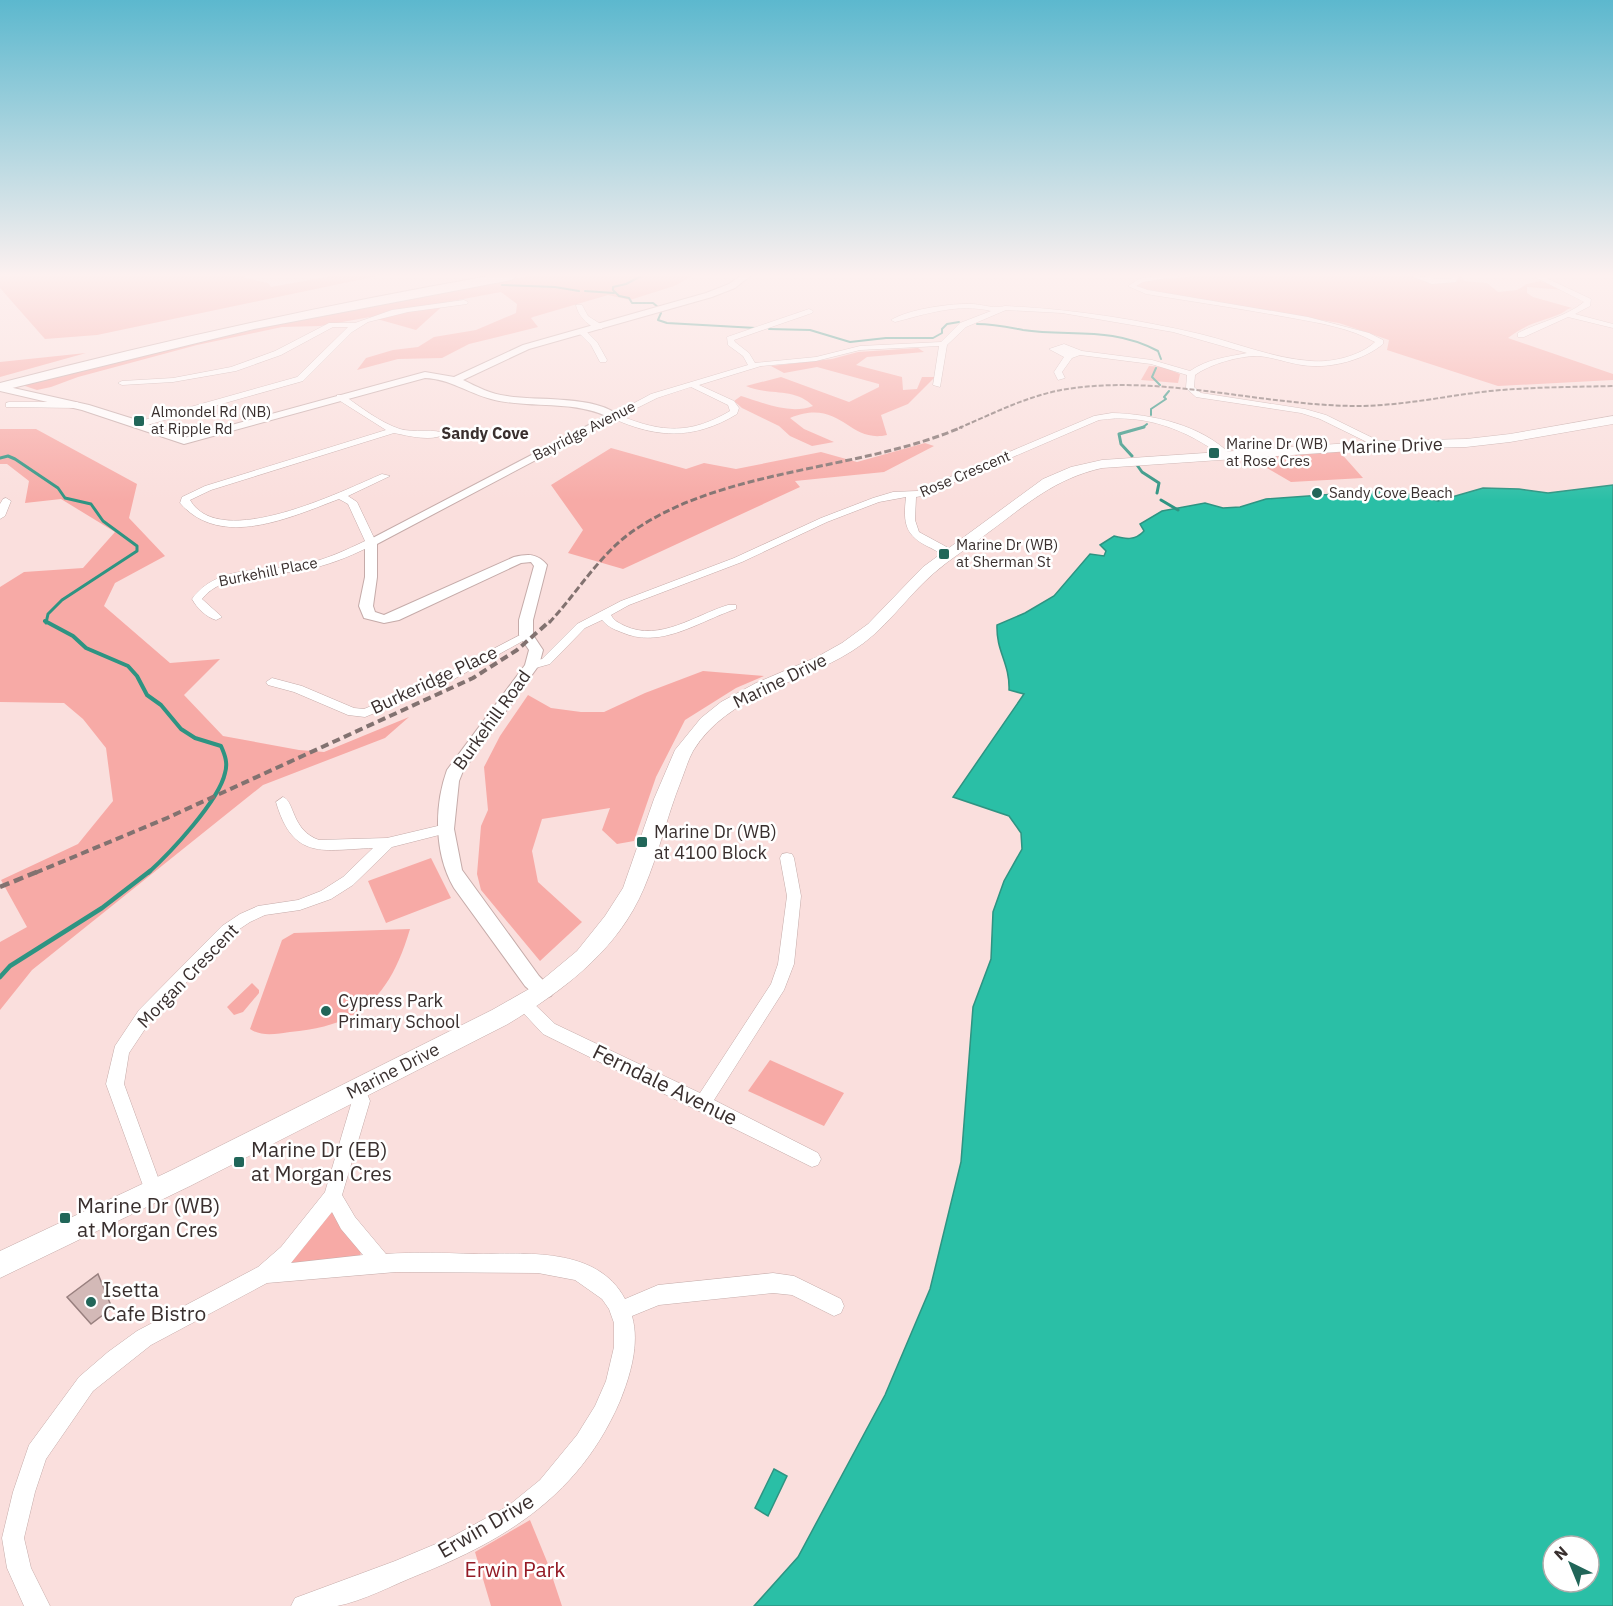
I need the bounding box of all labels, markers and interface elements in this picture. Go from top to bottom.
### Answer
street label: Bayridge Avenue [529,396,638,465]
place label: Almondel Rd (NB) at Ripple Rd [151,402,271,438]
marker: Almondel Rd (NB) at Ripple Rd [132,414,146,428]
district label: Sandy Cove [441,423,529,443]
street label: Marine Drive [1341,432,1443,459]
place label: Marine Dr (WB) at Rose Cres [1226,434,1328,470]
street label: Rose Crescent [917,446,1013,501]
marker: Marine Dr (WB) at Rose Cres [1207,446,1221,460]
place label: Sandy Cove Beach [1329,483,1453,502]
marker: Sandy Cove Beach [1310,486,1324,500]
place label: Marine Dr (WB) at Sherman St [956,535,1058,571]
marker: Marine Dr (WB) at Sherman St [937,547,951,561]
street label: Burkehill Place [217,553,319,590]
street label: Burkeridge Place [367,640,501,719]
street label: Marine Drive [729,648,831,713]
street label: Burkehill Road [448,665,535,774]
place label: Marine Dr (WB) at 4100 Block [654,820,777,864]
marker: Marine Dr (WB) at 4100 Block [635,835,649,849]
street label: Morgan Crescent [132,919,243,1033]
place label: Cypress Park Primary School [338,989,460,1033]
marker: Cypress Park Primary School [319,1004,333,1018]
street label: Marine Drive [342,1037,443,1104]
street label: Ferndale Avenue [588,1037,743,1131]
place label: Marine Dr (EB) at Morgan Cres [251,1135,392,1187]
marker: Marine Dr (EB) at Morgan Cres [232,1155,246,1169]
place label: Marine Dr (WB) at Morgan Cres [77,1191,220,1243]
marker: Marine Dr (WB) at Morgan Cres [58,1211,72,1225]
place label: Isetta Cafe Bistro [103,1275,206,1327]
marker: Isetta Cafe Bistro [84,1295,98,1309]
street label: Erwin Drive [432,1486,539,1564]
north arrow [1541,1534,1601,1594]
text: N [1550,1542,1572,1564]
park label: Erwin Park [465,1555,565,1583]

